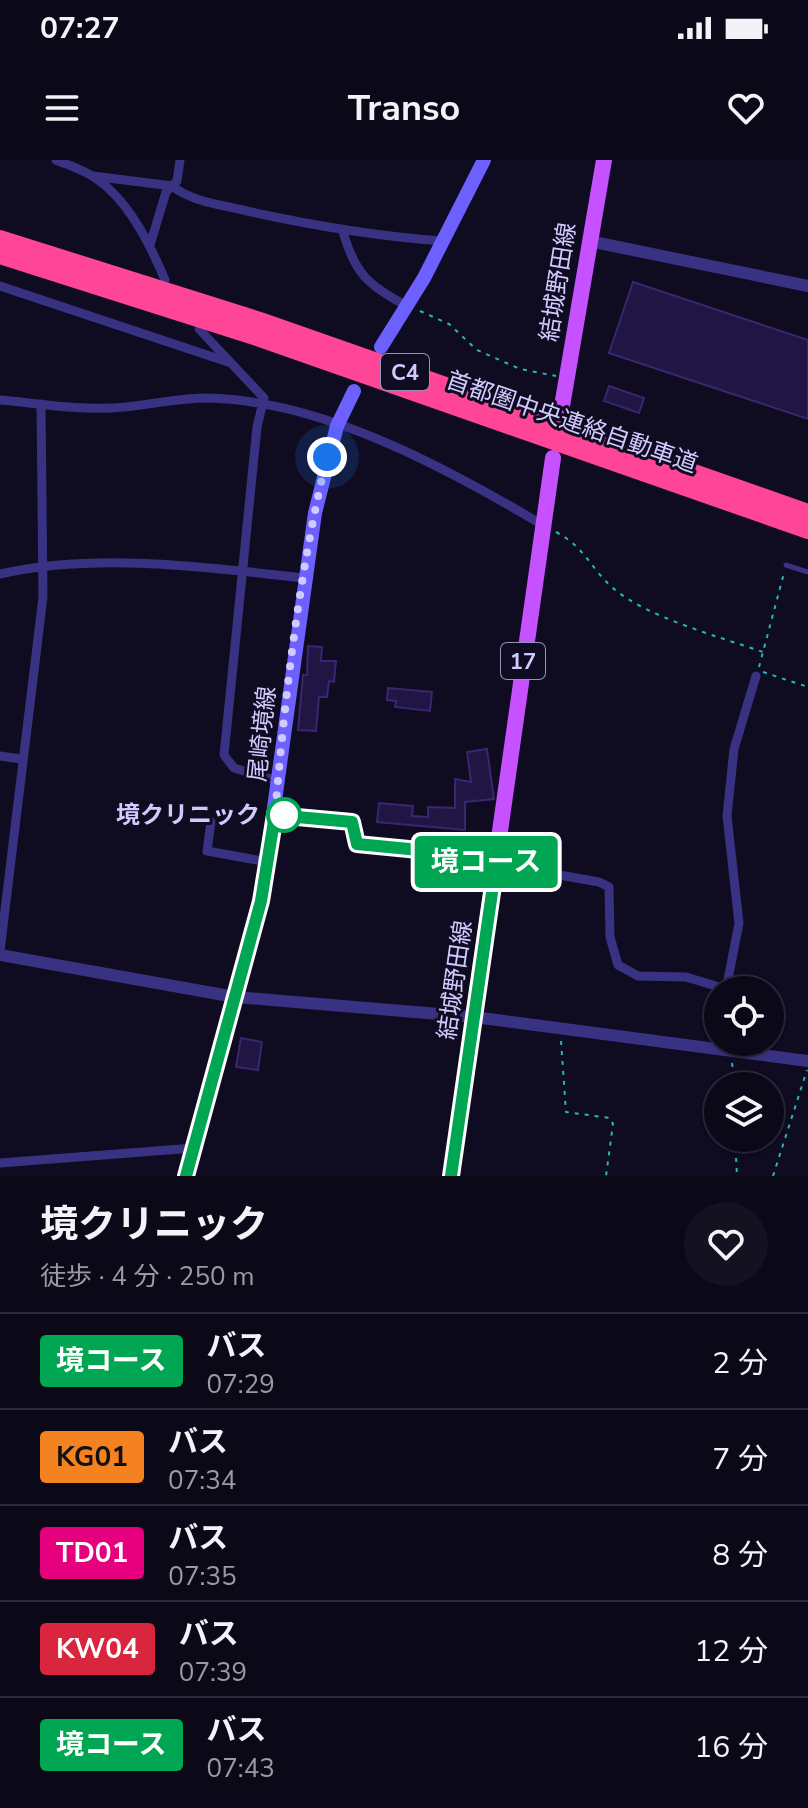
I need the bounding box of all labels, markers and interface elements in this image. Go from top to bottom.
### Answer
text: 07:27 [40,8,119,49]
text: Transo [348,84,460,133]
icon: menu [40,86,84,130]
icon: heart [724,86,768,130]
street label: 結城野田線 [533,220,583,344]
road number: C4 [381,354,429,390]
street label: 首都圏中央連絡自動車道 [442,364,702,480]
your location [307,437,347,477]
road number: 17 [501,643,545,679]
street label: 尾崎境線 [241,685,283,783]
marker: 境クリニック [267,798,301,832]
place label: 境クリニック [116,799,260,831]
line badge: 境コース [430,836,542,888]
text: 境コース [431,843,541,881]
street label: 結城野田線 [431,918,479,1042]
map controls [704,976,784,1152]
button: locate [704,976,784,1056]
button: layers [704,1072,784,1152]
text: 境クリニック [40,1199,268,1250]
button: heart [684,1202,768,1286]
text: 徒歩 · 4 分 · 250 m [40,1259,255,1294]
text: バス [207,1326,267,1367]
text: 境コース [56,1342,167,1380]
text: 2 分 [712,1343,768,1384]
text: 07:29 [207,1367,275,1402]
text: バス [168,1422,228,1463]
text: KG01 [56,1438,128,1476]
text: 7 分 [712,1439,768,1480]
text: 07:34 [168,1463,236,1498]
text: バス [168,1518,228,1559]
text: TD01 [56,1534,128,1572]
text: 8 分 [712,1535,768,1576]
text: 07:35 [168,1559,237,1594]
text: バス [179,1614,239,1655]
text: KW04 [56,1630,139,1668]
text: 12 分 [694,1631,768,1672]
text: 07:39 [179,1655,247,1690]
text: バス [207,1710,267,1751]
text: 境コース [56,1726,167,1764]
text: 16 分 [694,1727,768,1768]
text: 07:43 [207,1751,275,1786]

